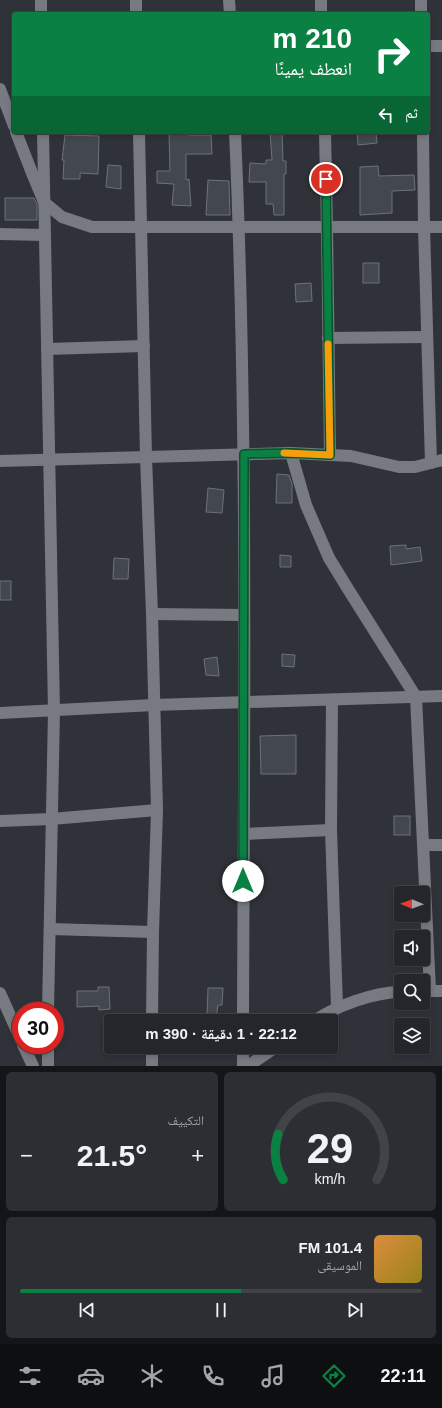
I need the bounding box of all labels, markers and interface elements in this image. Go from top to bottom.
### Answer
text: 210 m [273,23,352,54]
icon: right [366,28,418,80]
text: انعطف يمينًا [274,59,352,79]
icon: left [375,104,397,126]
text: ثم [405,104,418,121]
pin [309,162,343,196]
icon: arrive [315,168,337,190]
position arrow [222,860,264,902]
north arrow [394,886,430,922]
map controls [394,886,430,1054]
button: sound [394,930,430,966]
button: search [394,974,430,1010]
speed limit sign: 30 [12,1002,64,1054]
button: layers [394,1018,430,1054]
text: 22:12 · 1 دقيقة · 390 m [145,1025,297,1042]
text: التكييف [168,1113,204,1128]
text: 29 [307,1124,353,1171]
text: 21.5° [77,1139,147,1172]
text: − [20,1143,33,1168]
text: + [191,1143,204,1168]
text: km/h [315,1170,346,1186]
text: 101.4 FM [299,1239,362,1256]
text: الموسيقى [318,1258,362,1273]
icon: previous [76,1299,98,1321]
icon: pause [210,1299,232,1321]
icon: next [344,1299,366,1321]
icon: filters [16,1362,44,1390]
icon: car [77,1362,105,1390]
icon: climate [138,1362,166,1390]
icon: phone [199,1362,227,1390]
icon: music [259,1362,287,1390]
icon: directions [320,1362,348,1390]
text: 22:11 [381,1366,426,1386]

